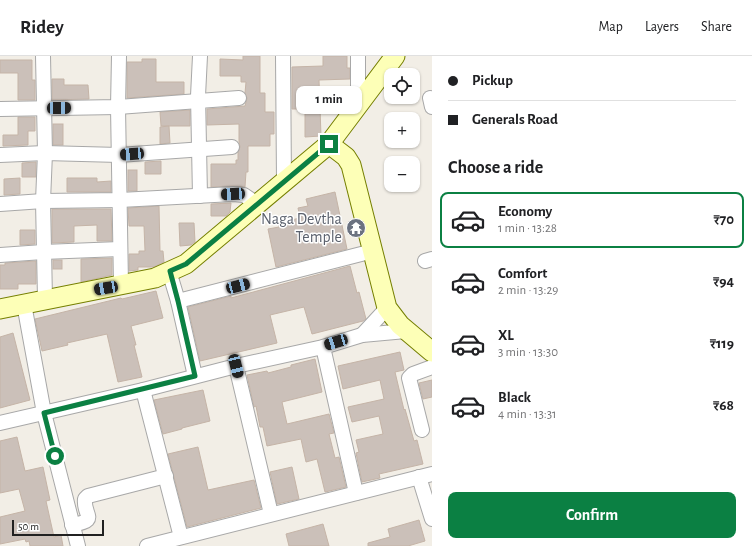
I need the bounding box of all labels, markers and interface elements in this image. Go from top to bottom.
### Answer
text: Ridey [20,18,64,37]
text: Map [598,20,623,34]
text: Layers [645,20,679,34]
text: Share [701,20,732,34]
map controls [384,68,420,192]
button: locate [384,68,420,104]
text: Pickup [472,73,513,88]
callout: 1 min [296,86,362,114]
text: 1 min [315,93,343,106]
car [47,102,71,114]
button: + [384,112,420,148]
text: Generals Road [472,112,558,127]
route end [320,135,338,153]
car [120,147,144,161]
button: − [384,156,420,192]
text: Choose a ride [448,159,543,177]
car [221,187,245,201]
icon: car [450,202,486,238]
text: Economy [498,204,552,219]
place label: Naga Devtha Temple [261,211,342,245]
text: ₹70 [713,212,734,227]
temple icon: Naga Devtha Temple [345,217,367,239]
text: 1 min · 13:28 [498,222,557,235]
icon: car [450,264,486,300]
text: Comfort [498,266,547,281]
text: ₹94 [713,274,734,289]
car [225,277,251,295]
car [93,280,119,296]
text: 2 min · 13:29 [498,284,558,297]
icon: car [450,326,486,362]
text: XL [498,328,514,343]
car [323,333,349,351]
text: ₹119 [710,336,734,351]
text: 3 min · 13:30 [498,346,558,359]
car [227,353,245,379]
icon: car [450,388,486,424]
text: Black [498,390,531,405]
text: ₹68 [713,398,734,413]
text: 4 min · 13:31 [498,408,557,421]
route start [46,447,64,465]
button: Confirm [448,492,736,538]
scale bar [12,518,104,537]
text: 50 m [18,521,39,532]

